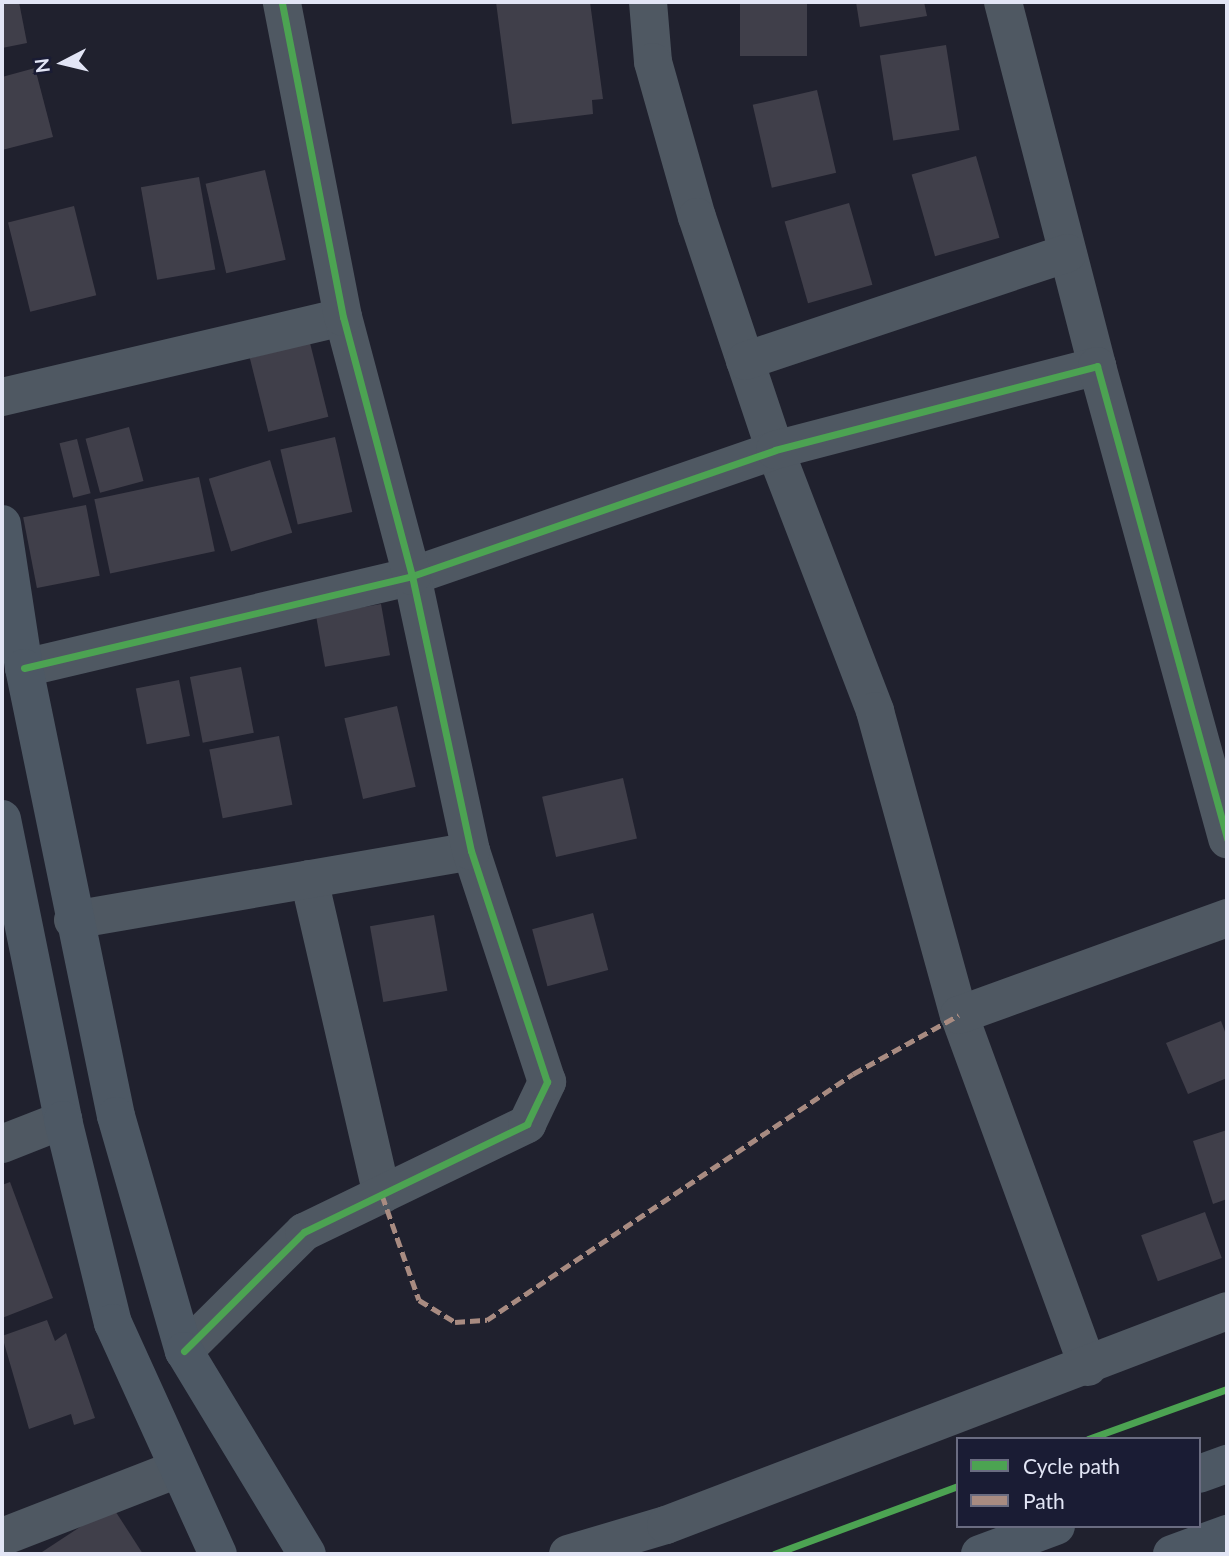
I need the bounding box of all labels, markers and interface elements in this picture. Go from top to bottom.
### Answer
north arrow [28,28,98,98]
text: N [29,57,54,74]
legend [956,1437,1201,1528]
text: Cycle path [1023,1453,1120,1478]
text: Path [1023,1488,1065,1513]

